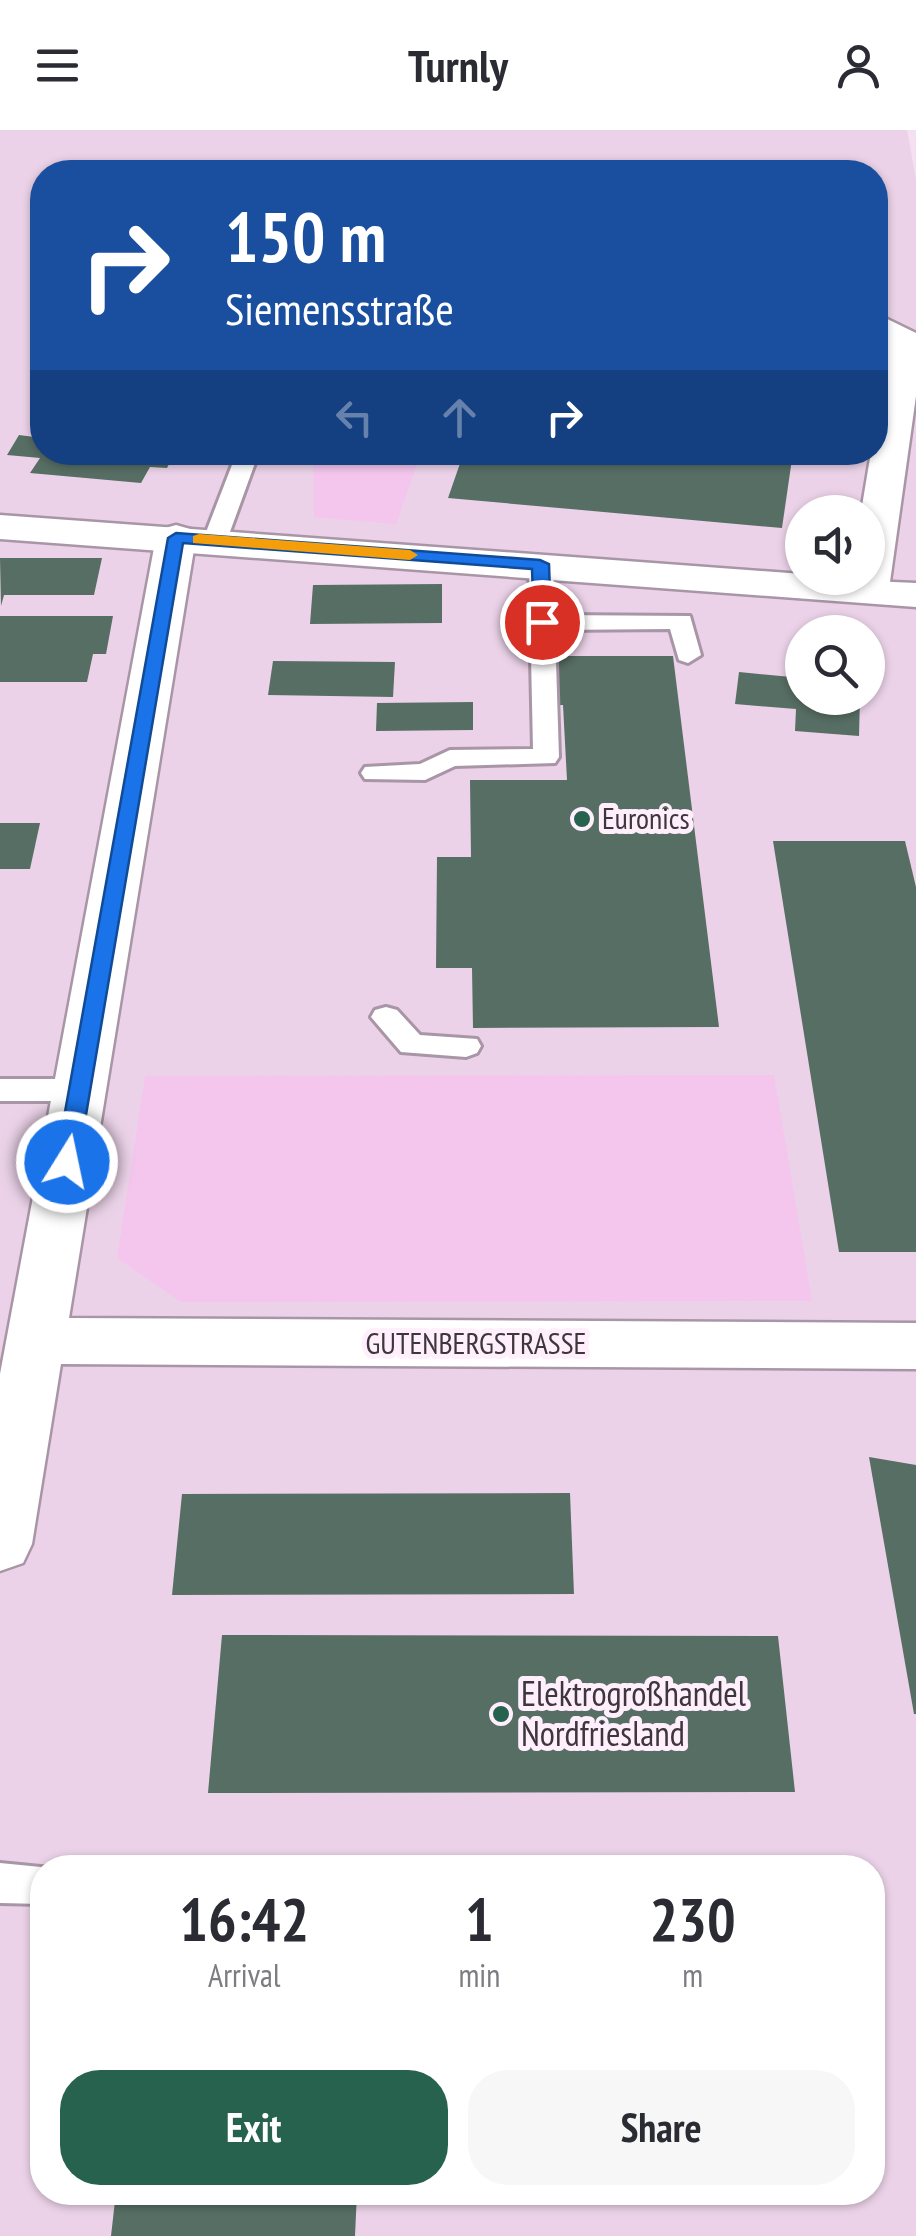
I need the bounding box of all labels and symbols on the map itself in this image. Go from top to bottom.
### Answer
pin [500,580,585,665]
place label: Euronics [602,798,690,837]
marker: Euronics [571,808,593,830]
position arrow [15,1110,119,1214]
street label: GUTENBERGSTRASSE [366,1323,586,1362]
place label: Elektrogroßhandel Nordfriesland [521,1670,746,1756]
marker: Elektrogroßhandel Nordfriesland [490,1703,512,1725]

